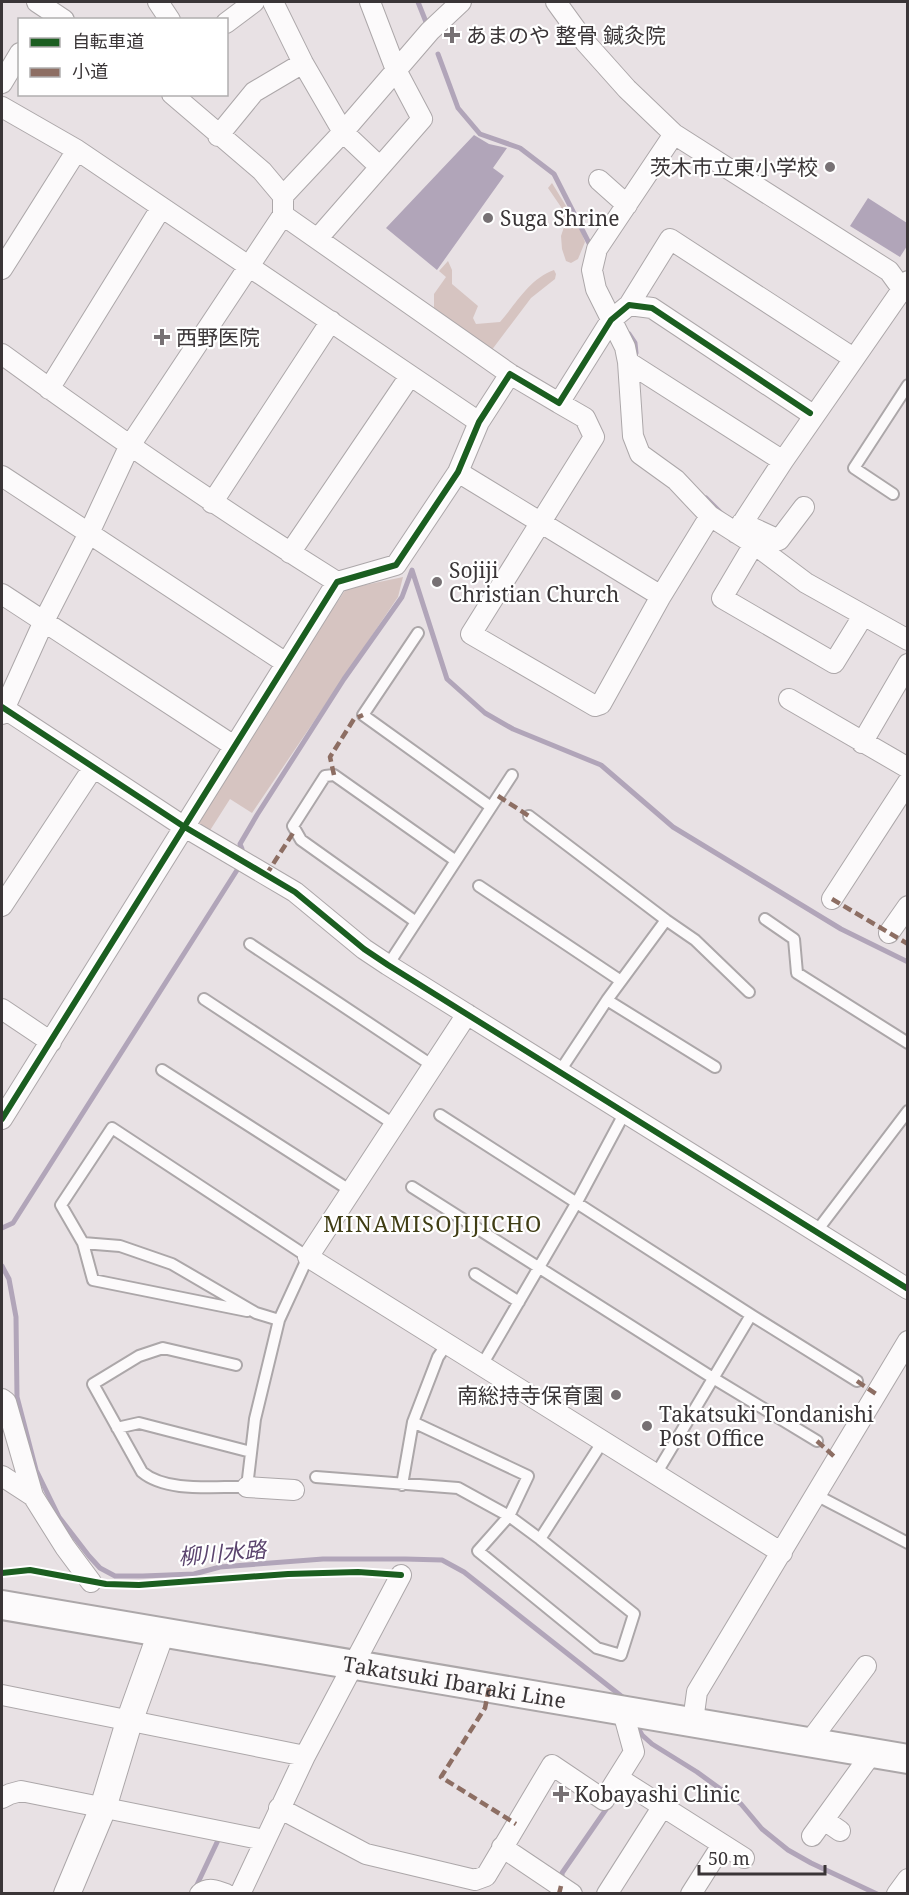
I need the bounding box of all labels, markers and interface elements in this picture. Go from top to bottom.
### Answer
legend [18,18,228,96]
place label: あまのや 整骨 鍼灸院 [466,21,666,49]
marker: あまのや 整骨 鍼灸院 [443,26,461,44]
text: 自転車道 [72,29,144,53]
text: 小道 [72,59,108,83]
place label: 茨木市立東小学校 [650,153,818,181]
marker: 茨木市立東小学校 [823,160,837,174]
place label: Suga Shrine [500,204,620,232]
marker: Suga Shrine [481,211,495,225]
place label: 西野医院 [176,323,260,351]
marker: 西野医院 [153,328,171,346]
place label: Sojiji Christian Church [449,556,619,608]
marker: Sojiji Christian Church [430,575,444,589]
district label: MINAMISOJIJICHO [323,1208,543,1238]
place label: 南総持寺保育園 [457,1381,604,1409]
marker: 南総持寺保育園 [609,1388,623,1402]
place label: Takatsuki Tondanishi Post Office [659,1400,874,1452]
marker: Takatsuki Tondanishi Post Office [640,1419,654,1433]
water label: 柳川水路 [177,1533,269,1571]
street label: Takatsuki Ibaraki Line [341,1649,568,1715]
place label: Kobayashi Clinic [574,1780,740,1808]
marker: Kobayashi Clinic [552,1785,570,1803]
scale bar [699,1838,825,1876]
text: 50 m [708,1846,750,1870]

